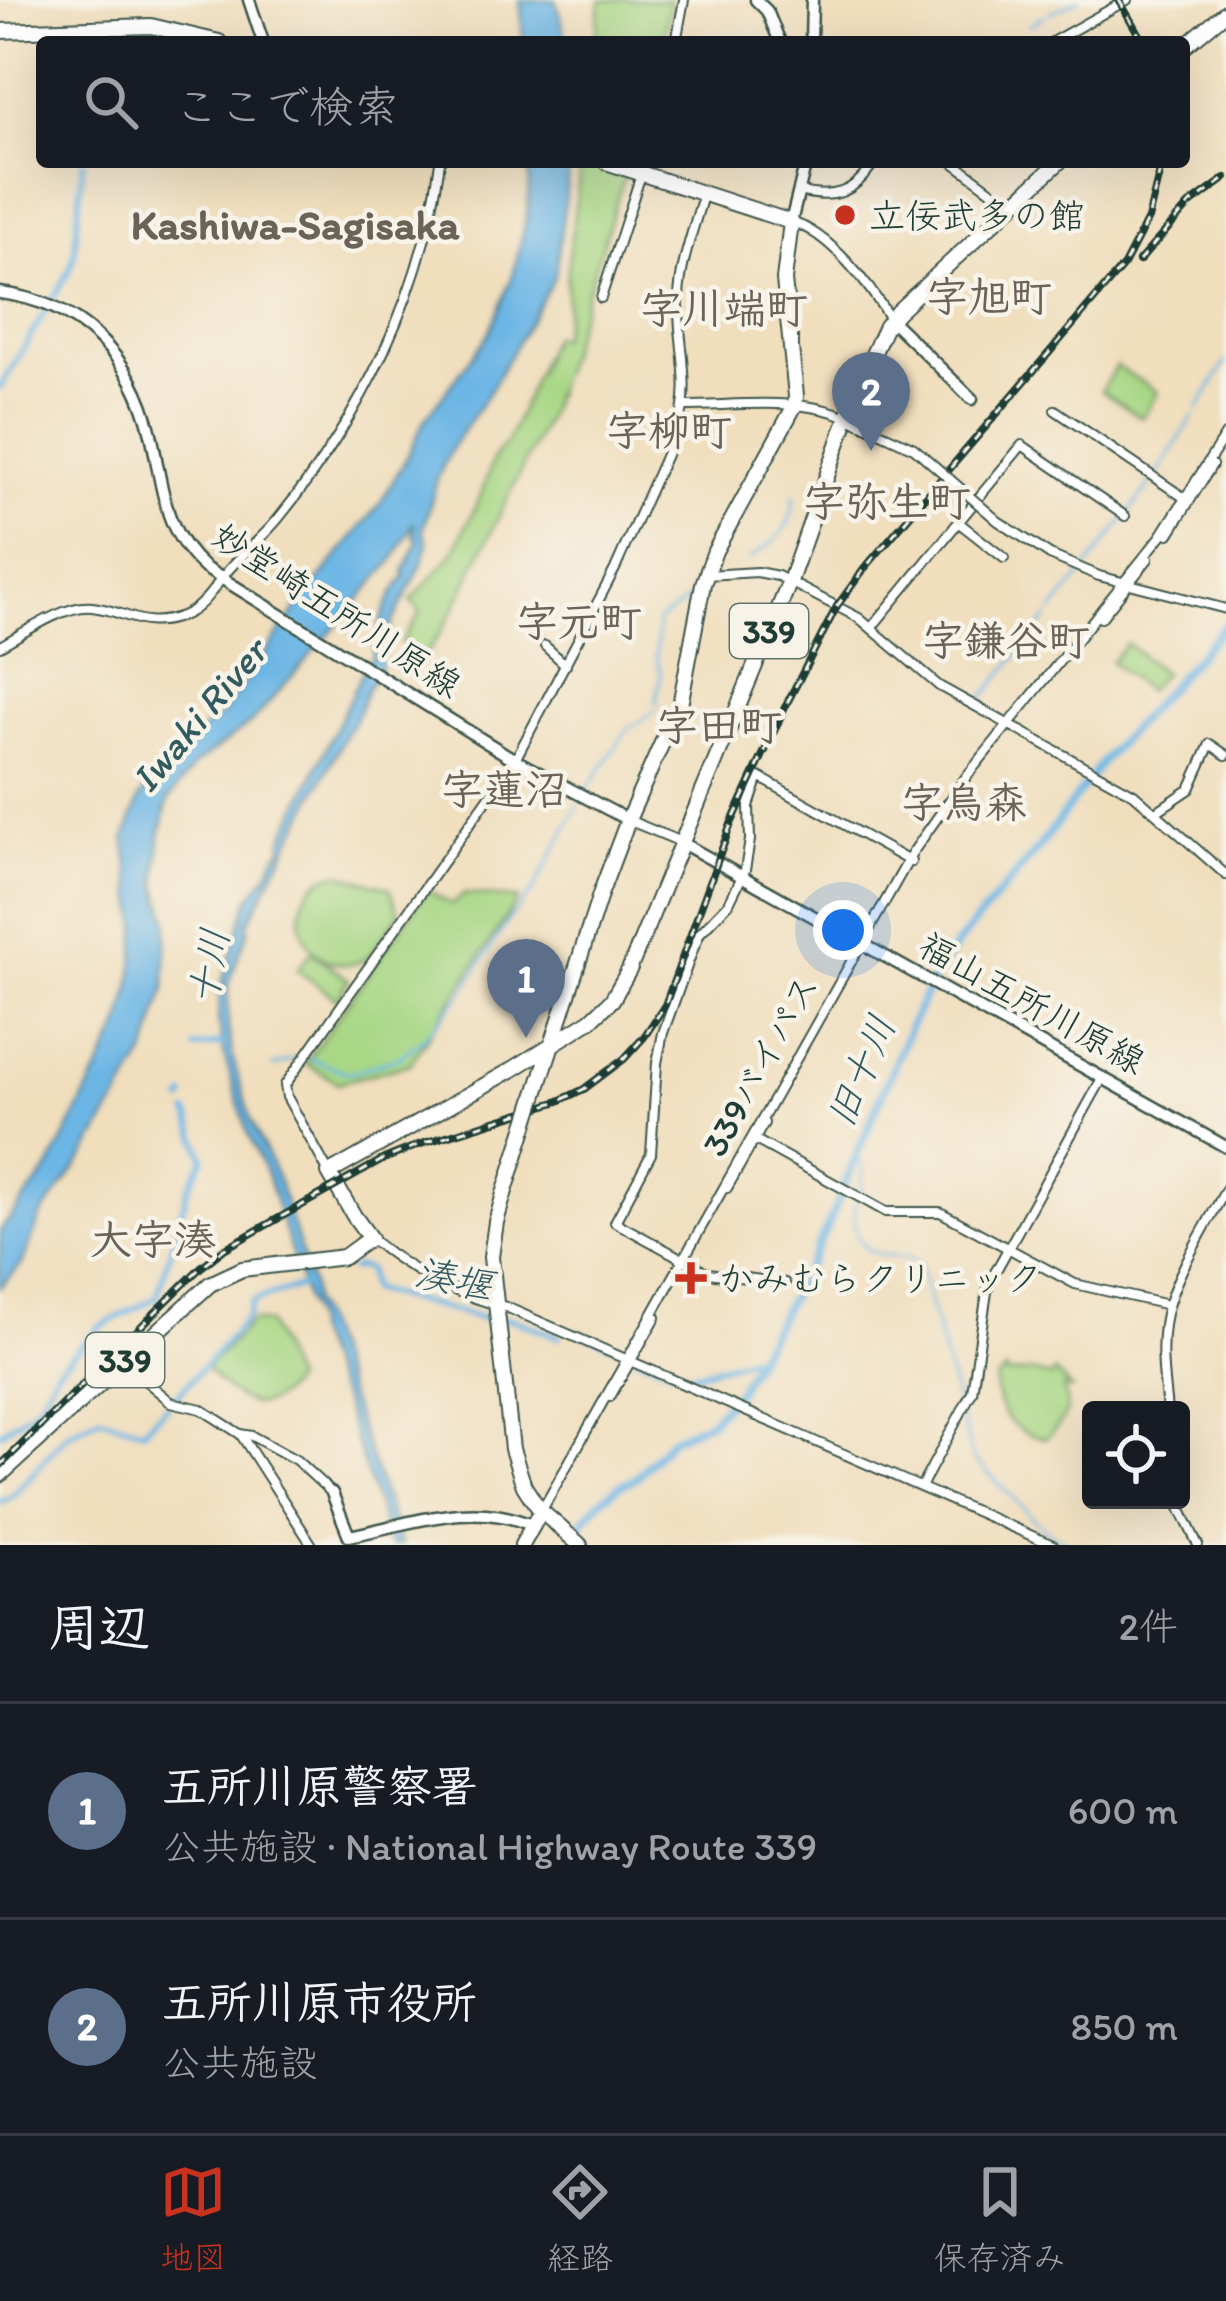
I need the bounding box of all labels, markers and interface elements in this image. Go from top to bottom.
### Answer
search box [36,36,1190,168]
icon: search [78,69,144,135]
text: ここで検索 [174,79,399,133]
place label: 立佞武多の館 [869,194,1085,237]
district label: Kashiwa-Sagisaka [131,199,459,250]
marker: 立佞武多の館 [832,202,858,228]
district label: 字旭町 [926,271,1052,322]
district label: 字川端町 [640,283,808,334]
pin: 2 [832,352,910,451]
district label: 字柳町 [606,405,732,456]
district label: 字弥生町 [803,476,971,527]
street label: 妙堂崎五所川原線 [205,514,469,706]
district label: 字元町 [516,596,642,647]
road number: 339 [730,604,808,658]
district label: 字鎌谷町 [922,615,1090,666]
water label: Iwaki River [121,625,280,801]
district label: 字田町 [656,700,782,751]
district label: 字蓮沼 [441,764,567,815]
district label: 字烏森 [901,777,1027,828]
your location [813,900,873,960]
street label: 福山五所川原線 [911,923,1153,1083]
water label: 十川 [179,925,239,1009]
pin: 1 [487,939,565,1038]
street label: 339バイパス [692,967,828,1163]
water label: 旧十川 [817,1008,905,1134]
district label: 大字湊 [90,1214,216,1265]
water label: 湊堰 [411,1248,501,1310]
place label: かみむらクリニック [718,1257,1042,1300]
marker: かみむらクリニック [675,1262,707,1294]
road number: 339 [86,1333,164,1387]
map controls [1082,1401,1190,1509]
button: locate [1082,1401,1190,1509]
text: 周辺 [48,1597,150,1658]
text: 2件 [1118,1603,1178,1650]
text: 五所川原警察署 [162,1759,477,1813]
text: 1 [78,1787,96,1834]
text: 600 m [1068,1787,1178,1834]
text: 公共施設 · National Highway Route 339 [162,1823,817,1870]
text: 五所川原市役所 [162,1975,477,2029]
text: 2 [77,2003,97,2050]
text: 850 m [1071,2003,1178,2050]
text: 公共施設 [162,2039,318,2086]
tab: 地図 [160,2159,226,2279]
tab: 経路 [547,2159,613,2279]
tab: 保存済み [934,2159,1066,2279]

